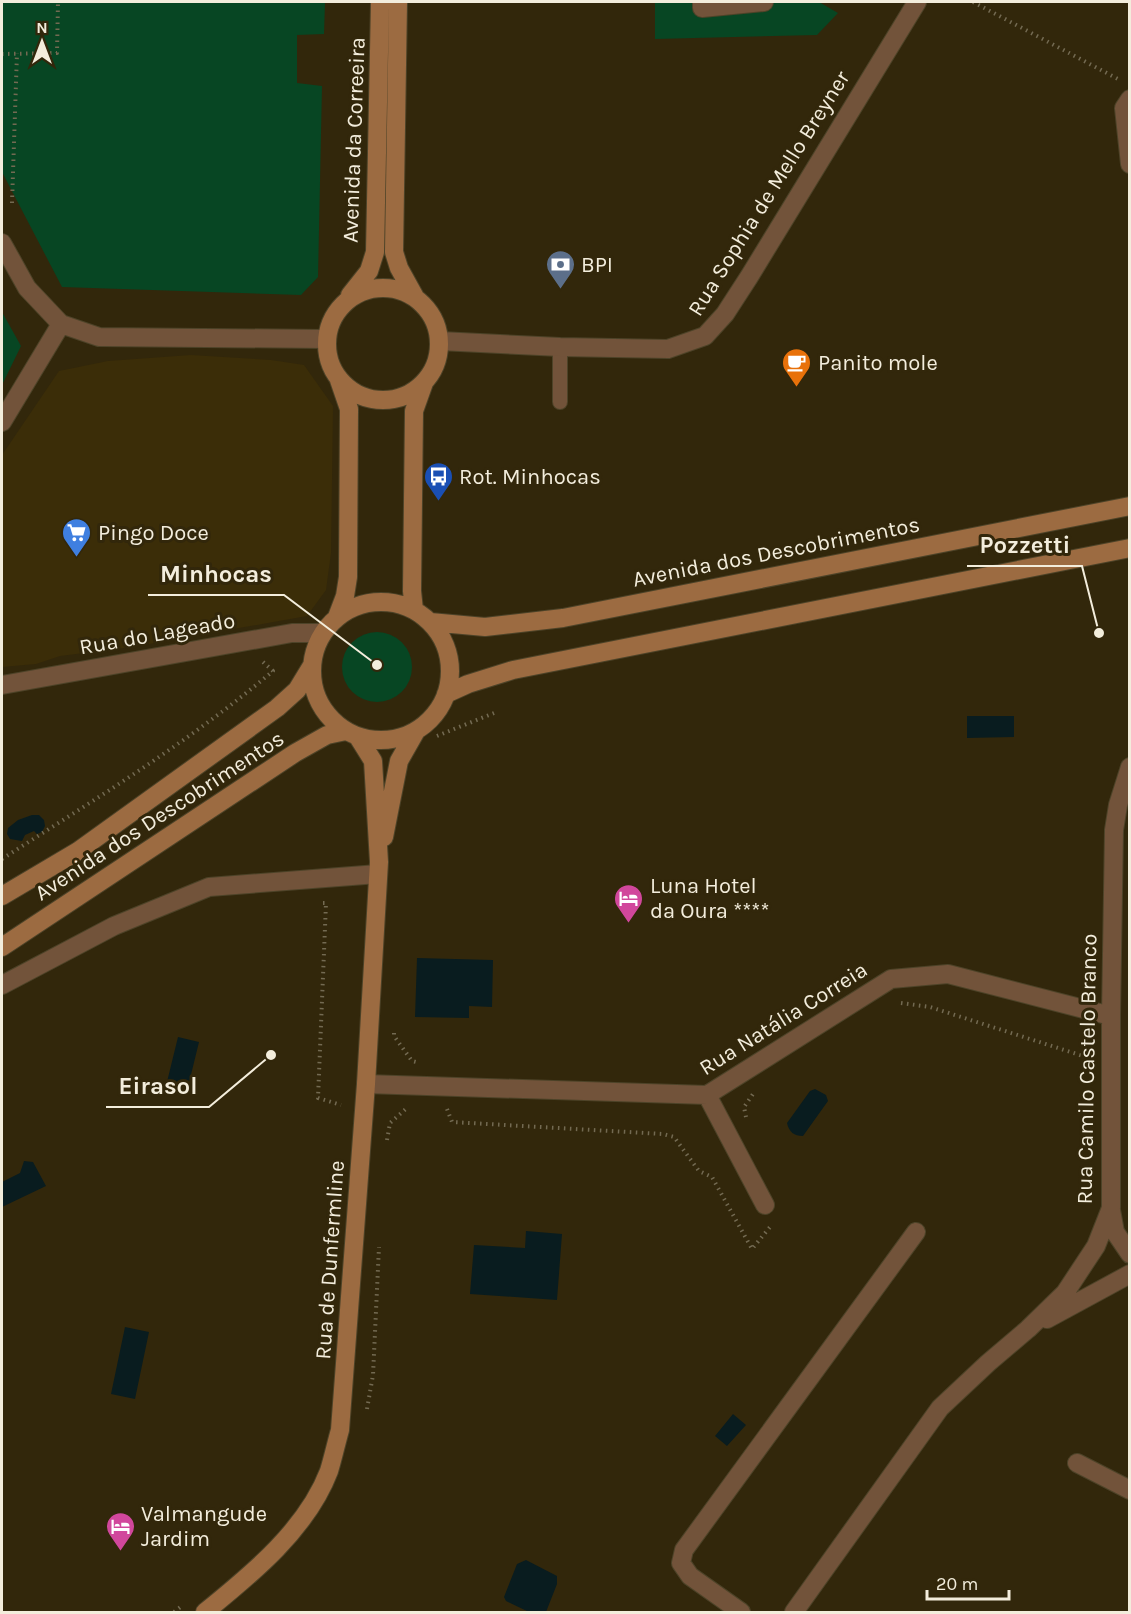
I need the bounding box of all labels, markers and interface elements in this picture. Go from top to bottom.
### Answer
north arrow [12,12,72,72]
text: N [36,18,48,37]
street label: Avenida da Correeira [337,37,371,243]
street label: Rua Sophia de Mello Breyner [683,66,855,321]
bank icon: BPI [544,248,576,290]
place label: BPI [581,252,613,278]
cafe icon: Panito mole [781,346,813,388]
place label: Panito mole [818,350,938,376]
bus stop icon: Rot. Minhocas [422,460,454,502]
place label: Rot. Minhocas [459,464,601,490]
street label: Avenida dos Descobrimentos [630,511,922,593]
supermarket icon: Pingo Doce [61,516,93,558]
place label: Pingo Doce [98,520,209,546]
callout: Pozzetti [967,524,1082,566]
text: Pozzetti [980,531,1070,559]
callout: Minhocas [148,553,284,595]
text: Minhocas [160,560,272,588]
street label: Rua do Lageado [77,607,237,660]
street label: Avenida dos Descobrimentos [30,725,289,906]
place label: Luna Hotel da Oura **** [650,873,769,924]
hotel icon: Luna Hotel da Oura **** [613,882,645,924]
street label: Rua Camilo Castelo Branco [1072,933,1102,1205]
street label: Rua Natália Correia [695,957,872,1081]
callout: Eirasol [106,1065,209,1107]
text: Eirasol [119,1072,197,1100]
street label: Rua de Dunfermline [310,1160,350,1360]
place label: Valmangude Jardim [141,1501,267,1552]
hotel icon: Valmangude Jardim [104,1510,136,1552]
scale bar [927,1563,1010,1601]
text: 20 m [936,1573,978,1595]

